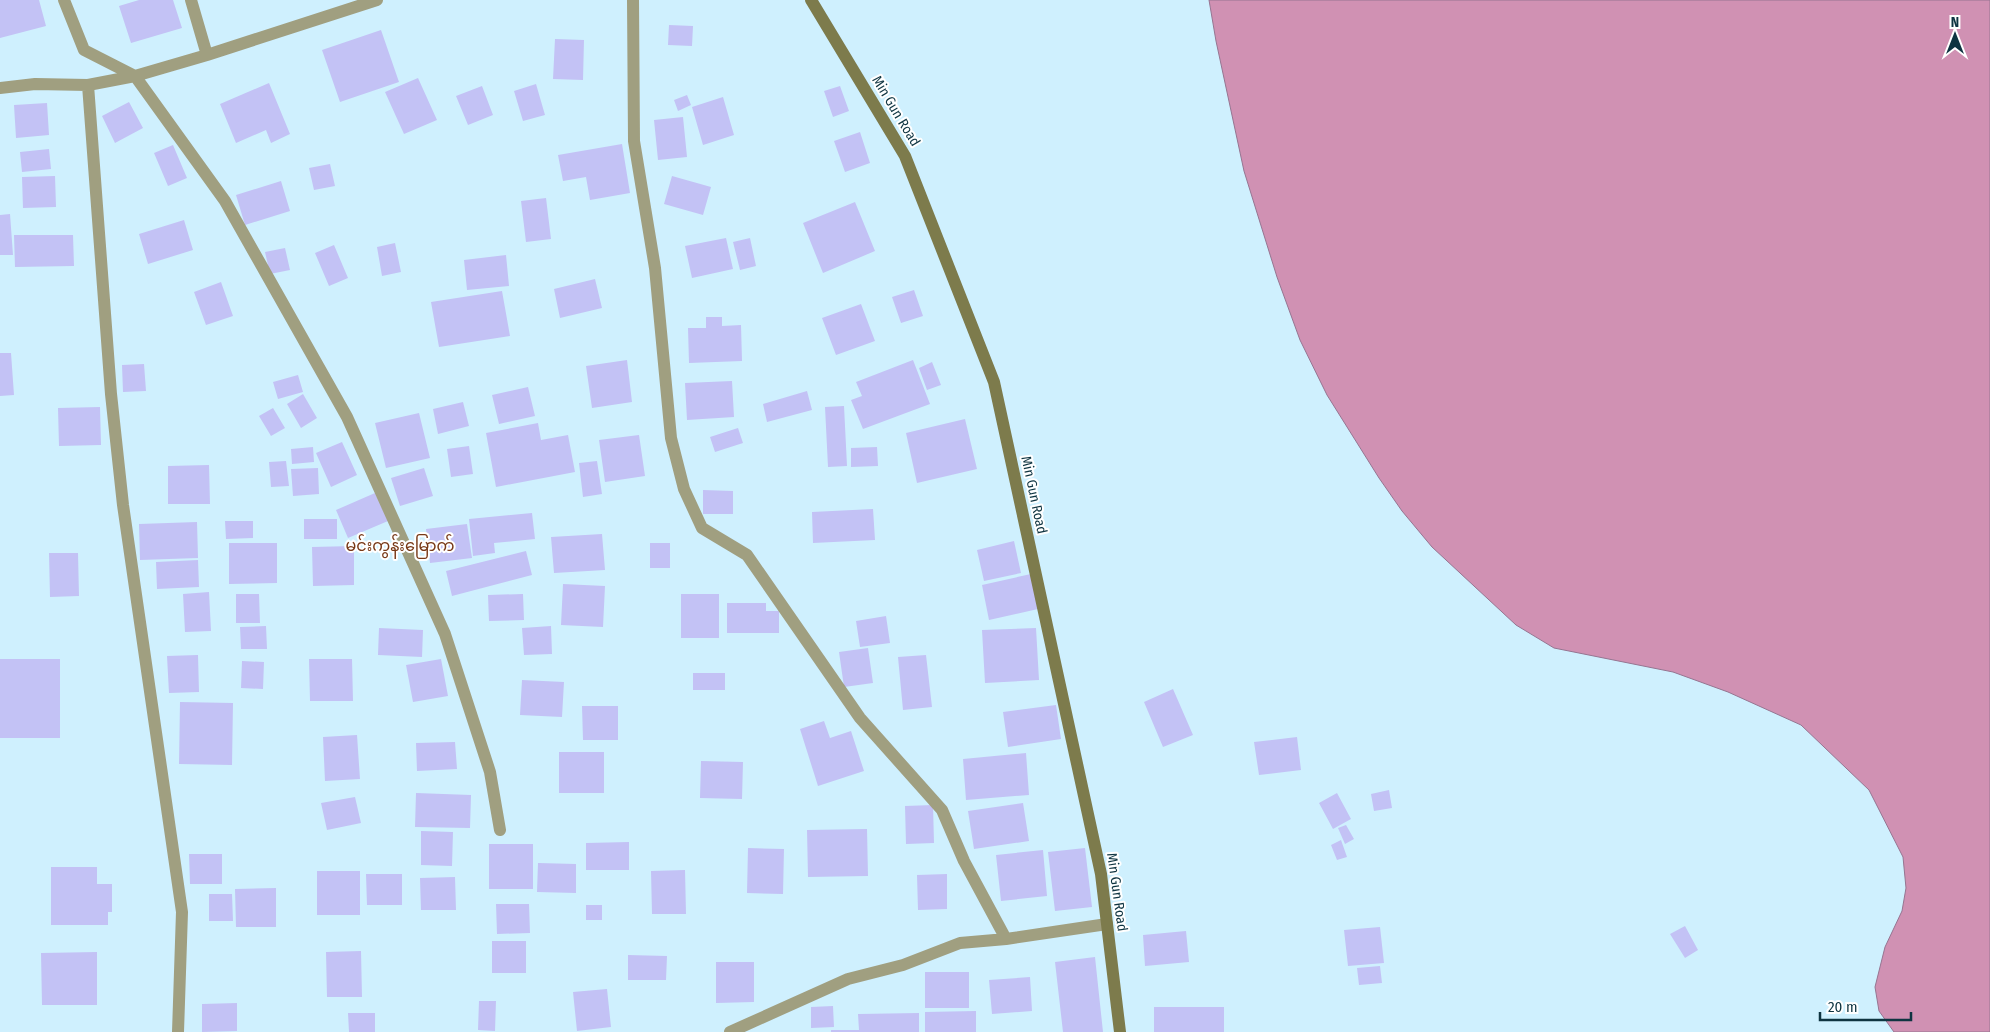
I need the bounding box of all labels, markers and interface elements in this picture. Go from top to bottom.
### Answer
north arrow [1930,10,1980,60]
text: N [1951,14,1959,31]
street label: Min Gun Road [868,73,924,149]
street label: Min Gun Road [1017,455,1051,535]
district label: မင်းကွန်းမြောက် [345,534,455,559]
street label: Min Gun Road [1103,852,1131,932]
scale bar [1820,990,1911,1022]
text: 20 m [1828,998,1858,1016]

